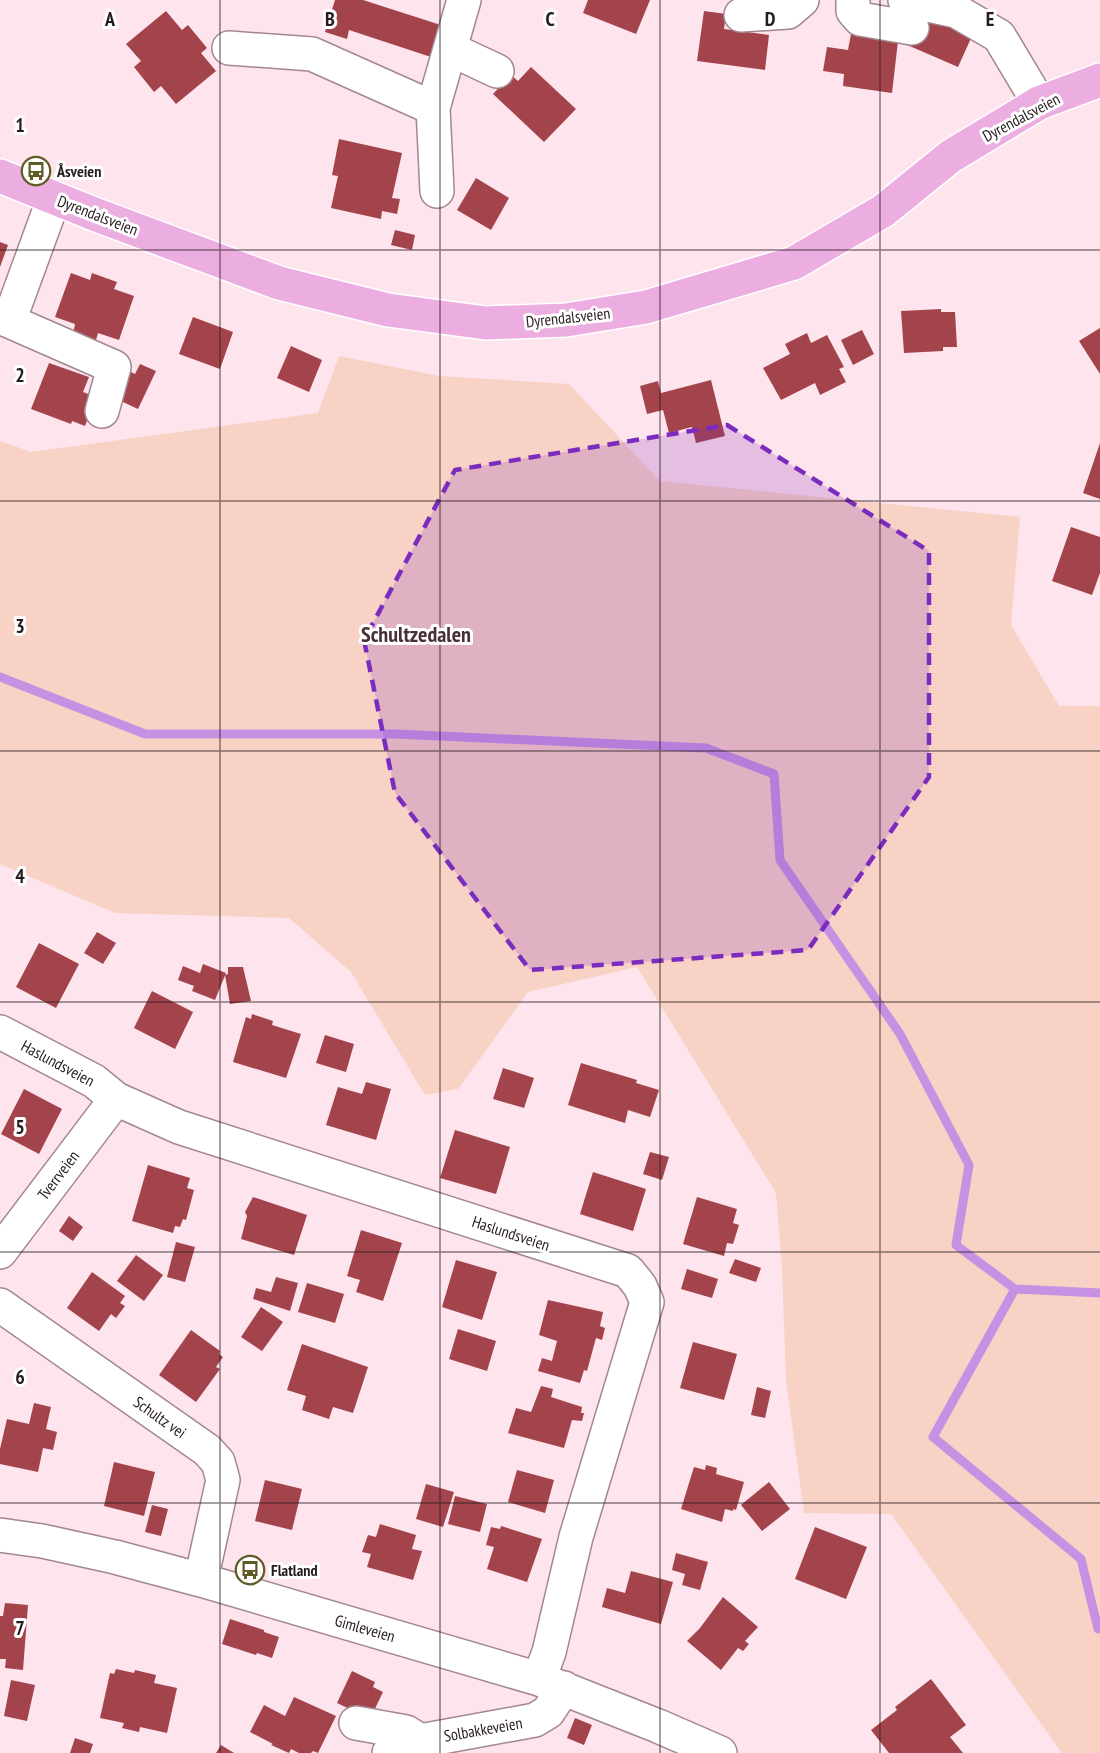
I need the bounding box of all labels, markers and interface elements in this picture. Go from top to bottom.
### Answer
text: A [104,6,116,32]
text: B [325,6,335,32]
text: C [545,6,555,32]
text: D [765,6,776,32]
text: E [986,6,994,32]
street label: Dyrendalsveien [979,88,1063,146]
text: 1 [15,112,25,138]
bus stop icon: Åsveien [20,155,52,187]
place label: Åsveien [56,161,101,181]
street label: Dyrendalsveien [55,191,141,239]
street label: Dyrendalsveien [525,303,611,331]
text: 2 [15,362,25,388]
text: 3 [15,613,25,639]
district label: Schultzedalen [361,620,471,648]
text: 4 [15,863,25,889]
street label: Haslundsveien [18,1035,98,1091]
text: 5 [15,1114,25,1140]
street label: Tverrveien [33,1146,83,1204]
street label: Haslundsveien [470,1211,552,1255]
text: 6 [15,1364,25,1390]
street label: Schultz vei [130,1392,190,1442]
bus stop icon: Flatland [234,1554,266,1586]
place label: Flatland [271,1560,318,1580]
street label: Gimleveien [333,1610,397,1646]
text: 7 [15,1615,25,1641]
street label: Solbakkeveien [442,1712,524,1746]

